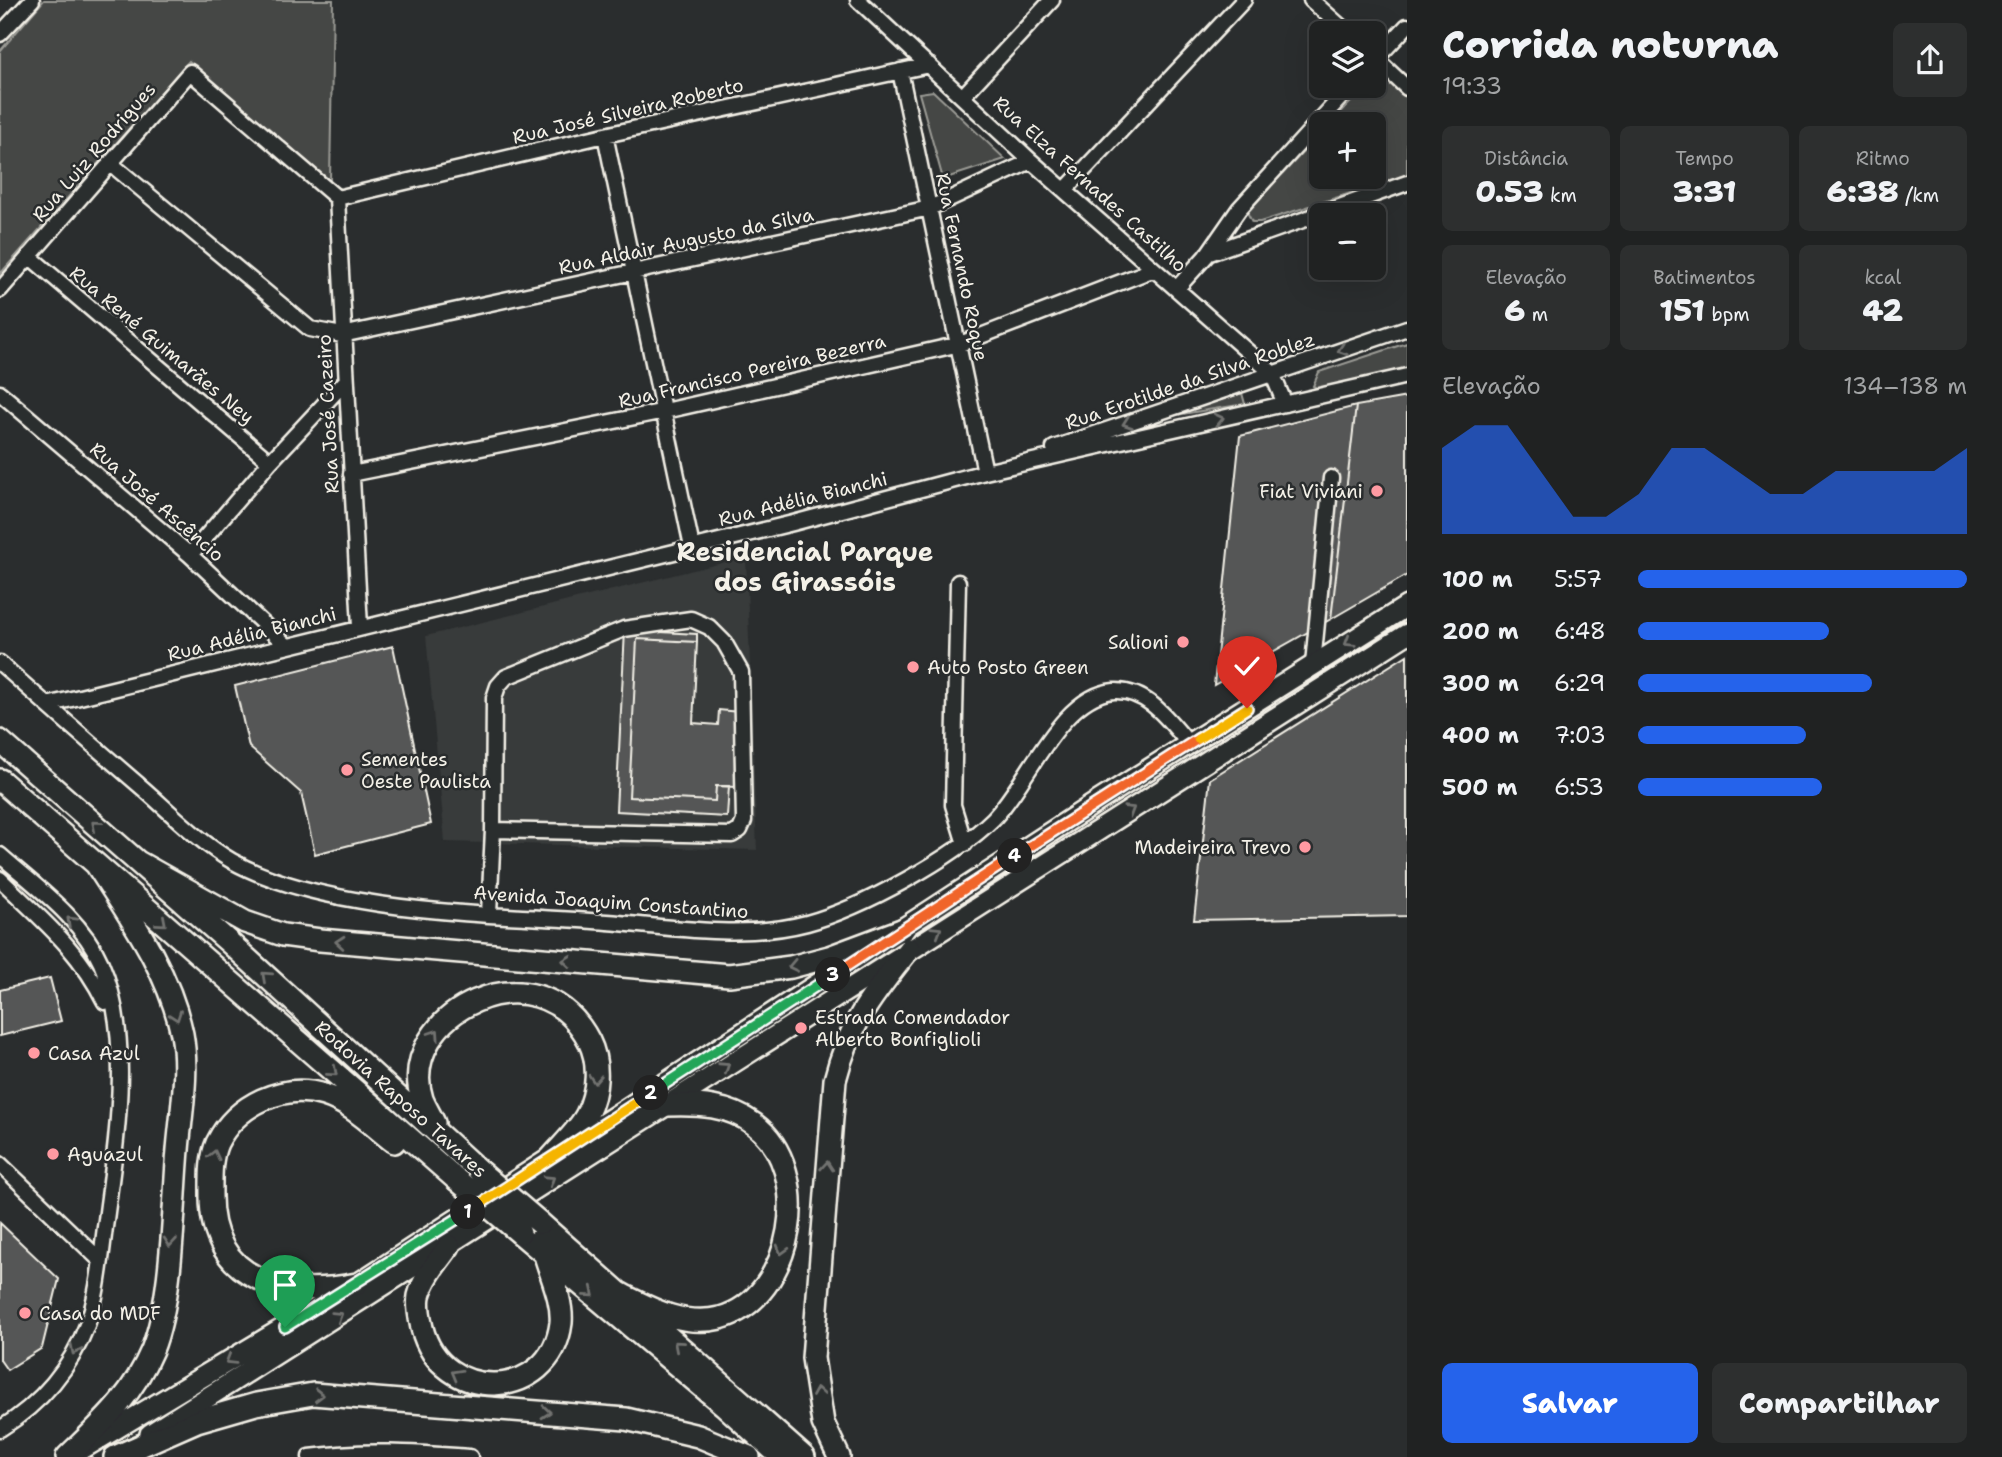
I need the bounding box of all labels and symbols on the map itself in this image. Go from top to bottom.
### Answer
street label: Rua José Silveira Roberto [510,72,746,150]
street label: Rua Luiz Rodrigues [27,77,161,227]
street label: Rua Elza Fernades Castilho [988,90,1192,278]
street label: Rua Fernando Roque [930,171,994,363]
street label: Rua Aldair Augusto da Silva [556,202,816,280]
street label: Rua René Guimarães Ney [64,260,260,430]
street label: Rua Erotilde da Silva Roblez [1062,326,1318,436]
street label: Rua Francisco Pereira Bezerra [616,328,888,414]
street label: Rua José Cazeiro [311,334,345,494]
one-way arrow [1337,342,1349,356]
one-way arrow [1213,413,1225,428]
one-way arrow [1121,415,1134,429]
street label: Rua José Ascêncio [85,437,229,567]
street label: Rua Adélia Bianchi [716,466,890,532]
place label: Fiat Viviani [1259,479,1363,504]
marker: Fiat Viviani [1369,483,1385,499]
district label: Residencial Parque dos Girassóis [677,534,933,599]
street label: Rua Adélia Bianchi [165,601,339,667]
place label: Salioni [1108,630,1169,655]
marker: Salioni [1175,634,1191,650]
one-way arrow [1344,634,1357,647]
pin [1217,636,1277,708]
place label: Auto Posto Green [927,655,1089,680]
marker: Auto Posto Green [905,659,921,675]
place label: Sementes Oeste Paulista [361,747,491,794]
marker: Sementes Oeste Paulista [339,762,355,778]
one-way arrow [1122,805,1135,818]
one-way arrow [91,821,104,833]
place label: Madeireira Trevo [1135,835,1291,860]
pin: 4 [998,838,1032,874]
marker: Madeireira Trevo [1297,839,1313,855]
street label: Avenida Joaquim Constantino [473,880,749,924]
one-way arrow [153,914,166,926]
one-way arrow [66,917,79,930]
one-way arrow [930,927,943,940]
one-way arrow [334,935,345,950]
one-way arrow [561,954,572,969]
one-way arrow [787,958,799,973]
pin: 3 [816,958,850,992]
one-way arrow [261,972,274,984]
place label: Estrada Comendador Alberto Bonfiglioli [815,1005,1010,1052]
one-way arrow [167,1010,181,1022]
street label: Rodovia Raposo Tavares [309,1015,493,1183]
marker: Estrada Comendador Alberto Bonfiglioli [793,1020,809,1036]
one-way arrow [427,1029,439,1042]
place label: Casa Azul [48,1041,140,1066]
marker: Casa Azul [26,1045,42,1061]
one-way arrow [718,1063,731,1076]
one-way arrow [325,1064,338,1076]
one-way arrow [588,1074,603,1085]
pin: 2 [634,1076,668,1110]
place label: Aguazul [67,1142,143,1167]
marker: Aguazul [45,1146,61,1162]
one-way arrow [206,1149,221,1161]
one-way arrow [819,1160,834,1171]
one-way arrow [543,1176,556,1189]
pin: 1 [450,1194,486,1230]
one-way arrow [163,1237,178,1248]
one-way arrow [776,1244,790,1256]
pin [255,1255,315,1327]
one-way arrow [582,1285,595,1297]
place label: Casa do MDF [39,1301,161,1326]
marker: Casa do MDF [17,1305,33,1321]
one-way arrow [330,1311,343,1324]
one-way arrow [673,1340,686,1353]
one-way arrow [69,1343,83,1355]
one-way arrow [224,1352,237,1365]
one-way arrow [451,1369,464,1382]
one-way arrow [315,1387,325,1403]
one-way arrow [811,1387,826,1398]
one-way arrow [541,1404,552,1419]

